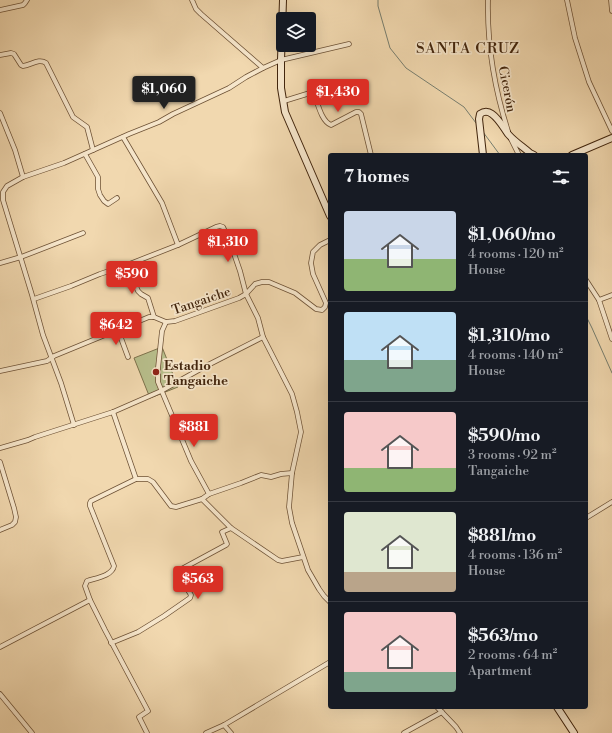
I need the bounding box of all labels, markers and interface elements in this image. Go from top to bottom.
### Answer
map controls [276,12,316,52]
button: layers [276,12,316,52]
district label: SANTA CRUZ [416,39,520,58]
street label: Cicerón [495,65,519,114]
pin: $1,060 [131,76,197,110]
pin: $1,430 [305,79,371,113]
text: $1,060 [141,81,187,97]
text: $1,430 [316,84,360,100]
text: 7 homes [344,166,409,188]
icon: filters [550,166,572,188]
text: $1,060/mo [468,224,556,246]
icon: home [376,227,424,275]
pin: $1,310 [195,229,261,263]
text: $1,310 [208,234,248,250]
text: 4 rooms · 120 m² [468,246,564,262]
pin: $590 [108,261,156,295]
text: House [468,262,505,278]
text: $590 [115,266,149,282]
street label: Tangaiche [170,283,233,318]
pin: $642 [92,312,140,346]
text: $642 [99,317,133,333]
text: $1,310/mo [468,325,550,347]
icon: home [376,328,424,376]
text: 4 rooms · 140 m² [468,347,563,363]
place label: Estadio Tangaiche [164,358,228,389]
text: House [468,363,505,379]
marker: Estadio Tangaiche [151,367,161,377]
pin: $881 [170,414,218,448]
text: $881 [179,419,209,435]
text: $590/mo [468,425,540,447]
icon: home [376,428,424,476]
text: 3 rooms · 92 m² [468,447,556,463]
text: Tangaiche [468,463,529,479]
text: $881/mo [468,525,536,547]
icon: home [376,528,424,576]
text: 4 rooms · 136 m² [468,547,562,563]
text: House [468,563,505,579]
pin: $563 [174,566,222,600]
text: $563 [182,571,214,587]
text: $563/mo [468,625,538,647]
icon: home [376,628,424,676]
text: 2 rooms · 64 m² [468,647,557,663]
text: Apartment [468,663,532,679]

